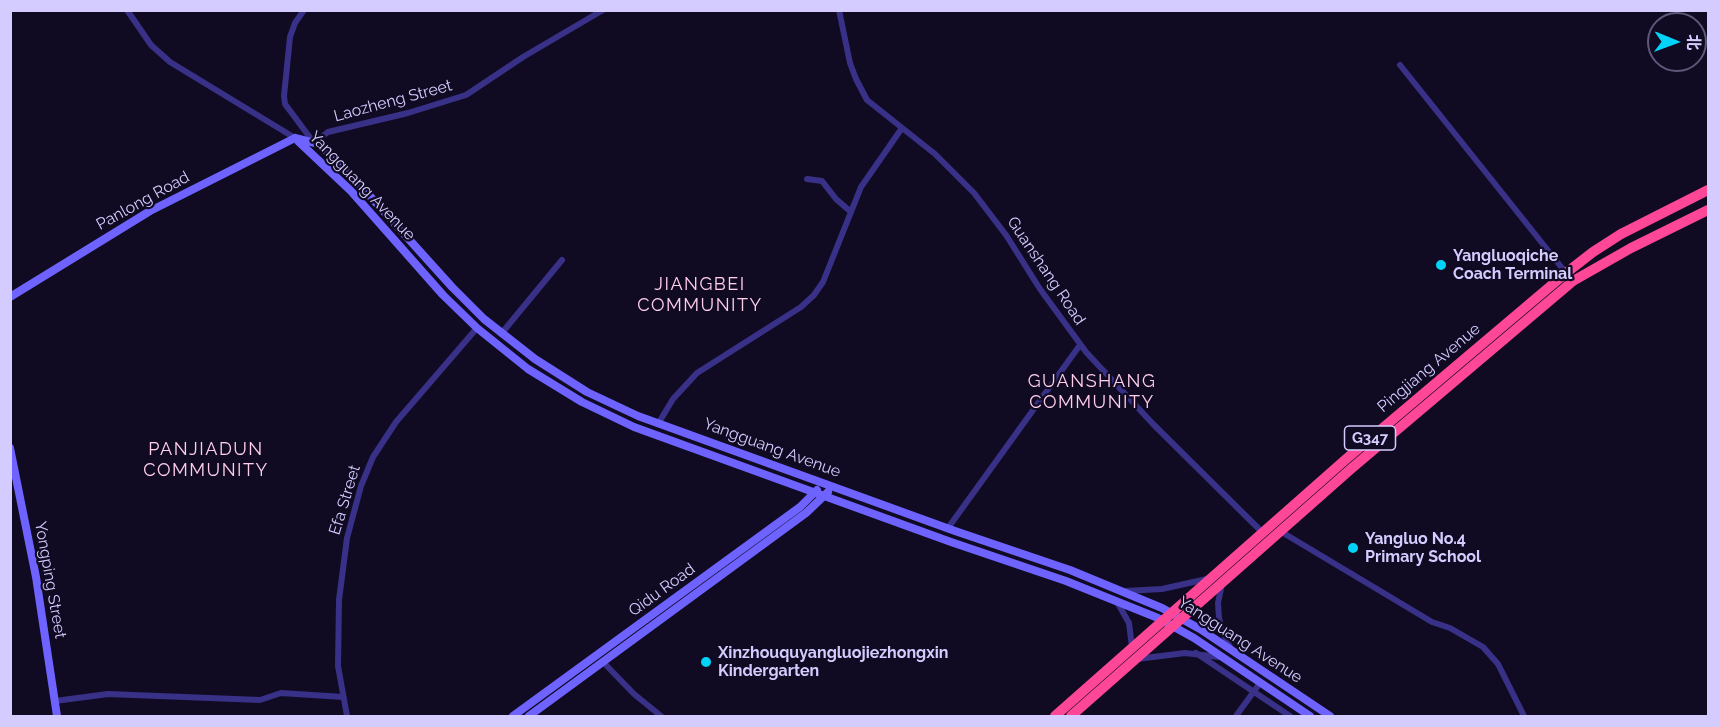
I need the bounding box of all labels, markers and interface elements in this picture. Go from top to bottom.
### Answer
north arrow [1647,12,1707,72]
text: 北 [1684,34,1703,50]
street label: Laozheng Street [332,76,454,126]
street label: Yangguang Avenue [305,127,419,245]
street label: Panlong Road [93,168,193,234]
street label: Guanshang Road [1003,213,1089,329]
place label: Yangluoqiche Coach Terminal [1453,246,1572,284]
marker: Yangluoqiche Coach Terminal [1434,258,1448,272]
district label: JIANGBEI COMMUNITY [637,274,763,316]
street label: Pingjiang Avenue [1374,319,1484,417]
district label: GUANSHANG COMMUNITY [1028,371,1156,413]
street label: Yangguang Avenue [701,414,843,482]
road number: G347 [1344,426,1396,450]
district label: PANJIADUN COMMUNITY [143,439,269,482]
street label: Efa Street [325,463,365,537]
street label: Yongping Street [30,520,70,640]
place label: Yangluo No.4 Primary School [1365,529,1481,567]
marker: Yangluo No.4 Primary School [1346,541,1360,555]
street label: Qidu Road [625,559,699,621]
street label: Yangguang Avenue [1174,593,1306,687]
place label: Xinzhouquyangluojiezhongxin Kindergarten [718,643,948,681]
marker: Xinzhouquyangluojiezhongxin Kindergarten [699,655,713,669]

